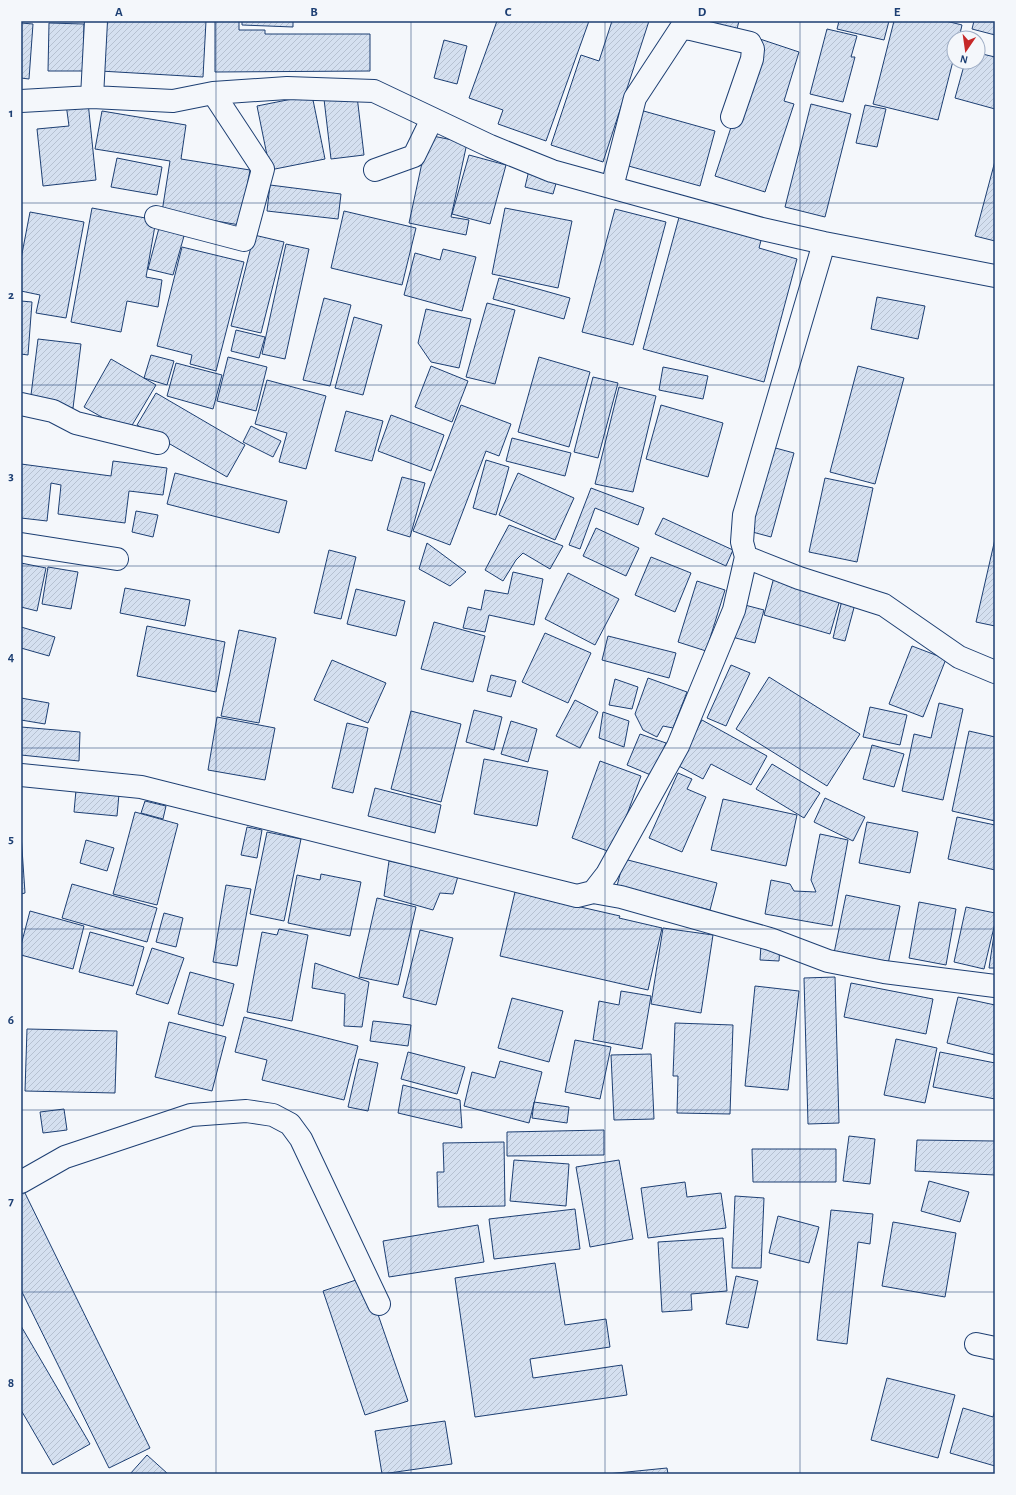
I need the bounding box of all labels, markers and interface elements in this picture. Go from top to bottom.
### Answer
text: A [115,6,123,19]
text: B [310,6,318,19]
text: C [505,6,512,19]
text: D [698,6,707,19]
text: E [894,6,901,19]
north arrow [946,30,986,70]
text: N [959,53,969,65]
text: 1 [9,107,13,120]
text: 2 [8,289,14,302]
text: 3 [8,470,14,483]
text: 4 [8,651,15,664]
text: 5 [8,833,14,846]
text: 6 [8,1014,14,1027]
text: 7 [8,1195,14,1208]
text: 8 [8,1377,14,1390]

